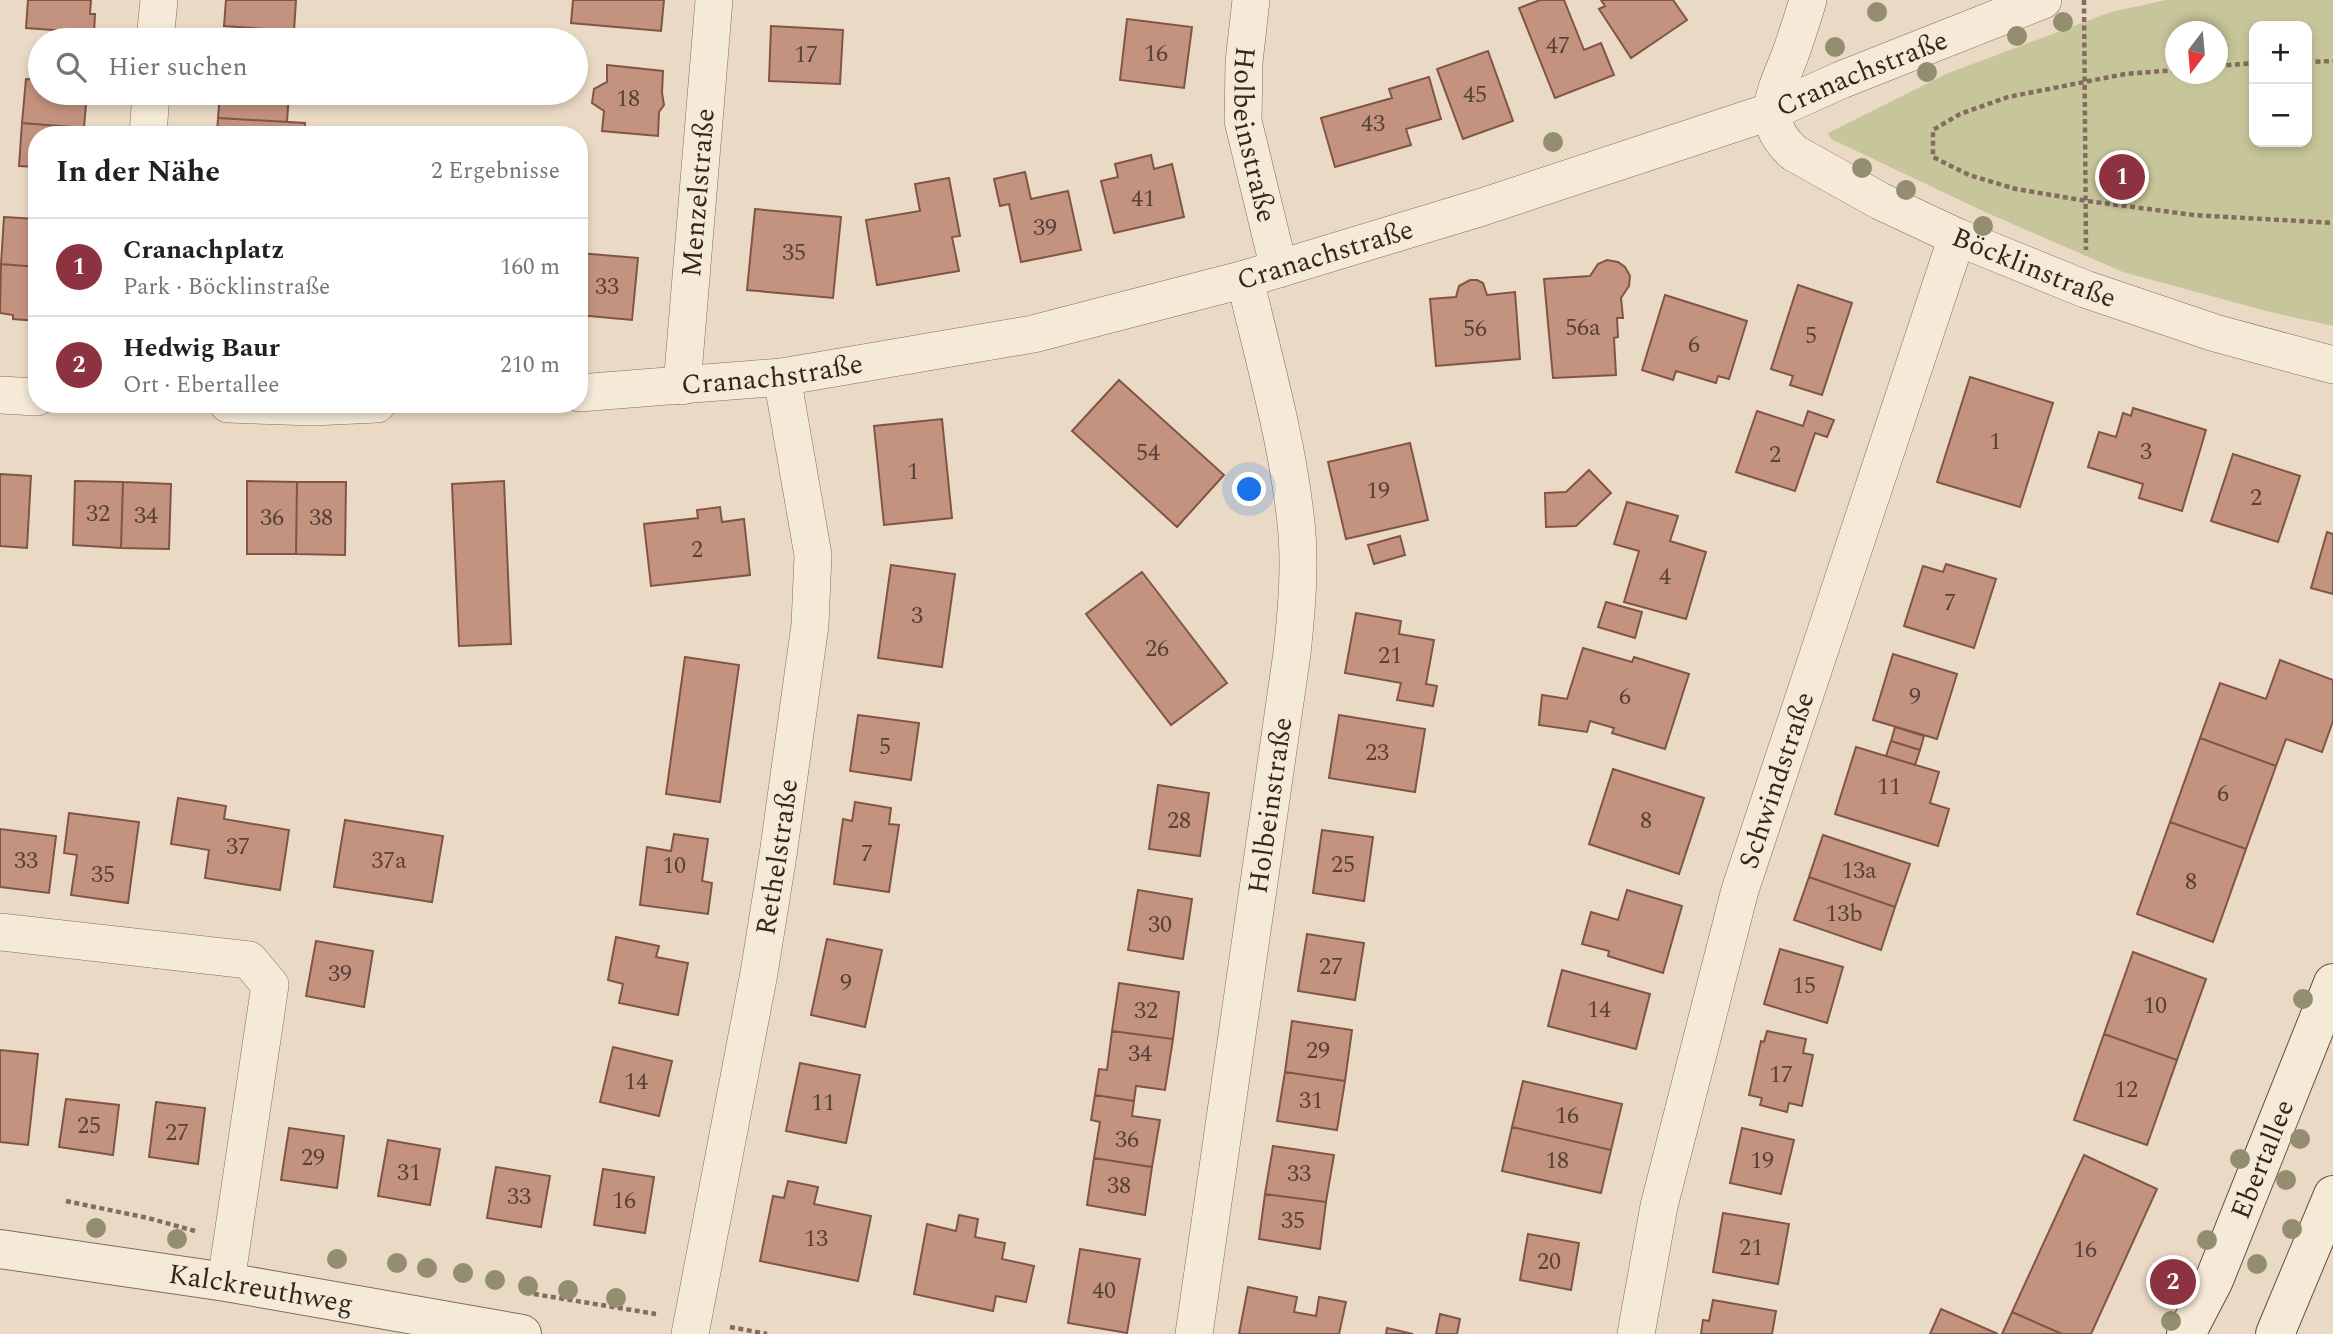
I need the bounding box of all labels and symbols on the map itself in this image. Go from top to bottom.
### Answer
street label: Cranachstraße [1769,18,1954,128]
north arrow [2165,21,2228,84]
house number: 47 [1546,28,1570,64]
house number: 16 [1144,36,1168,72]
house number: 17 [794,37,818,73]
street label: Holbeinstraße [1221,44,1288,227]
house number: 45 [1463,77,1487,113]
house number: 18 [616,81,640,117]
house number: 43 [1361,106,1385,142]
street label: Menzelstraße [670,107,726,279]
pin: 1 [2099,151,2145,203]
house number: 41 [1131,181,1155,217]
street label: Cranachstraße [1231,208,1419,302]
house number: 39 [1033,210,1057,246]
street label: Böcklinstraße [1945,216,2122,319]
house number: 35 [782,235,806,271]
house number: 33 [595,269,619,305]
house number: 56a [1565,310,1601,346]
house number: 56 [1463,311,1487,347]
house number: 5 [1805,318,1817,354]
house number: 6 [1688,327,1700,363]
street label: Cranachstraße [680,342,866,406]
house number: 1 [1989,424,2001,460]
house number: 3 [2140,434,2152,470]
house number: 54 [1136,435,1160,471]
house number: 2 [1769,437,1781,473]
house number: 1 [907,454,919,490]
your location [1232,472,1266,506]
house number: 19 [1366,473,1390,509]
house number: 2 [2250,480,2262,516]
house number: 32 [86,496,110,532]
house number: 34 [134,498,158,534]
house number: 36 [260,500,284,536]
house number: 38 [309,500,333,536]
house number: 2 [691,532,703,568]
house number: 4 [1659,559,1671,595]
house number: 7 [1944,585,1956,621]
house number: 3 [911,598,923,634]
house number: 26 [1145,631,1169,667]
house number: 21 [1378,638,1402,674]
house number: 6 [1619,679,1631,715]
house number: 9 [1909,679,1921,715]
street label: Schwindstraße [1727,686,1826,874]
street label: Holbeinstraße [1236,714,1304,897]
house number: 5 [879,729,891,765]
house number: 23 [1365,735,1389,771]
house number: 11 [1877,769,1901,805]
street label: Rethelstraße [744,776,810,938]
house number: 6 [2217,776,2229,812]
house number: 28 [1167,803,1191,839]
house number: 8 [1640,803,1652,839]
house number: 37 [226,829,250,865]
house number: 7 [861,836,873,872]
house number: 33 [14,843,38,879]
house number: 37a [371,843,407,879]
house number: 25 [1331,847,1355,883]
house number: 10 [662,848,686,884]
house number: 13a [1841,853,1877,889]
house number: 35 [91,857,115,893]
house number: 8 [2185,864,2197,900]
house number: 13b [1825,896,1863,932]
house number: 30 [1148,907,1172,943]
house number: 27 [1319,949,1343,985]
house number: 39 [328,956,352,992]
house number: 9 [840,965,852,1001]
house number: 15 [1792,968,1816,1004]
house number: 10 [2143,988,2167,1024]
house number: 14 [1587,992,1611,1028]
house number: 32 [1134,993,1158,1029]
house number: 29 [1306,1033,1330,1069]
house number: 34 [1128,1036,1152,1072]
house number: 17 [1769,1057,1793,1093]
house number: 14 [624,1064,648,1100]
house number: 12 [2114,1072,2138,1108]
house number: 31 [1299,1083,1323,1119]
house number: 11 [811,1085,835,1121]
street label: Ebertallee [2219,1093,2306,1226]
house number: 16 [1555,1098,1579,1134]
house number: 25 [77,1108,101,1144]
house number: 27 [165,1115,189,1151]
house number: 36 [1115,1122,1139,1158]
house number: 29 [301,1140,325,1176]
house number: 18 [1545,1143,1569,1179]
house number: 19 [1750,1143,1774,1179]
house number: 31 [397,1155,421,1191]
house number: 33 [1287,1156,1311,1192]
house number: 38 [1107,1168,1131,1204]
house number: 33 [507,1179,531,1215]
house number: 16 [612,1183,636,1219]
house number: 35 [1281,1203,1305,1239]
house number: 13 [804,1221,828,1257]
house number: 21 [1739,1230,1763,1266]
house number: 16 [2073,1232,2097,1268]
house number: 20 [1537,1244,1561,1280]
street label: Kalckreuthweg [166,1252,357,1325]
pin: 2 [2150,1256,2196,1308]
house number: 40 [1092,1273,1116,1309]

